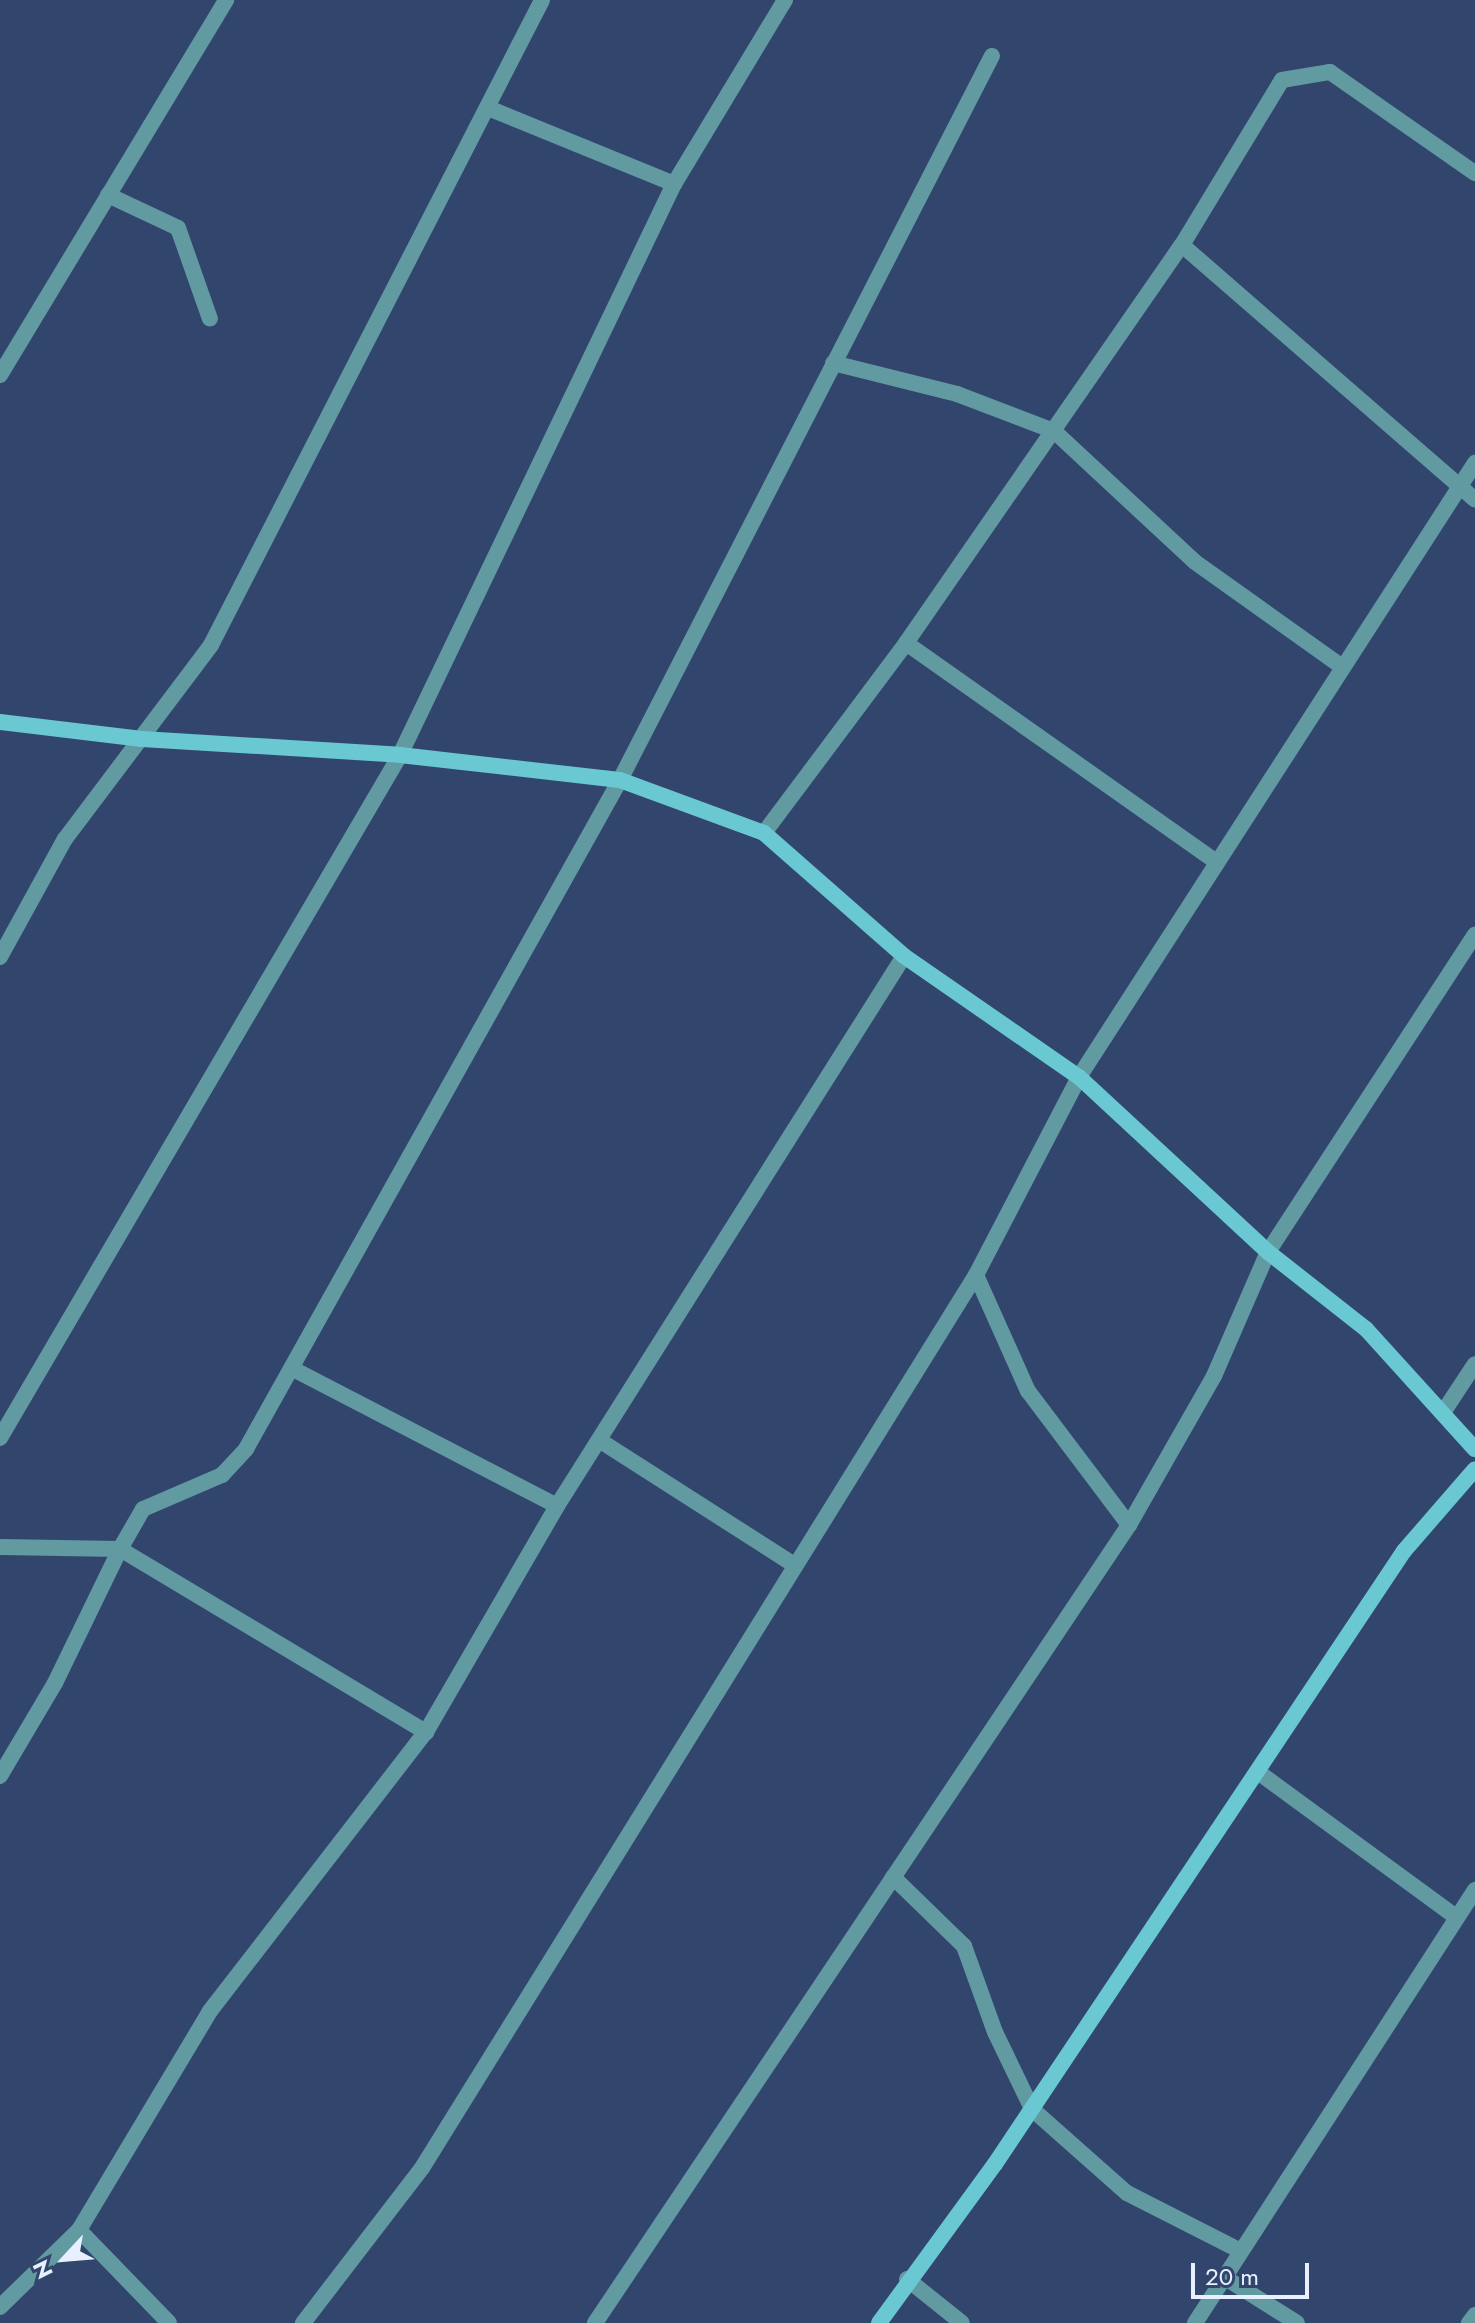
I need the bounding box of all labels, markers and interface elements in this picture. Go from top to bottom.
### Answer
north arrow [24,2219,104,2299]
scale bar [1195,2247,1313,2297]
text: N [24,2255,61,2284]
text: 20 m [1205,2259,1259,2294]

